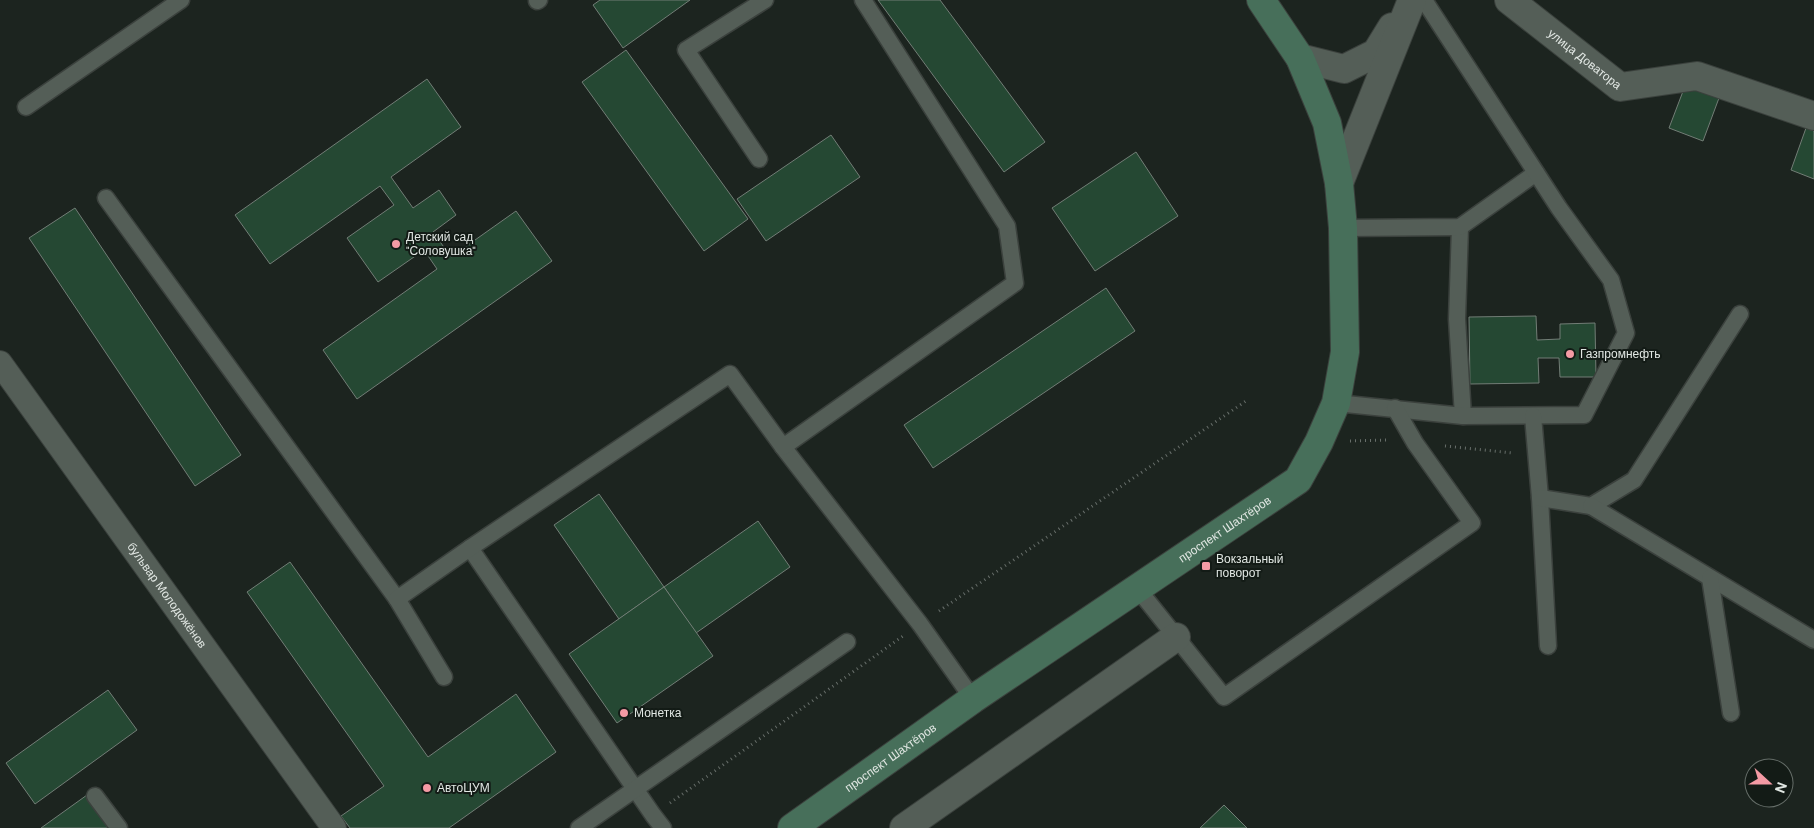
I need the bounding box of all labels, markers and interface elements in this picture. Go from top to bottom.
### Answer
street label: улица Доватора [1544,25,1625,93]
place label: Детский сад "Соловушка" [406,229,476,259]
marker: Детский сад "Соловушка" [390,238,402,250]
place label: Газпромнефть [1580,346,1661,362]
marker: Газпромнефть [1564,348,1576,360]
street label: проспект Шахтёров [1175,492,1274,566]
street label: бульвар Молодожёнов [123,539,210,651]
place label: Вокзальный поворот [1216,551,1283,581]
marker: Вокзальный поворот [1200,560,1212,572]
place label: Монетка [634,705,682,721]
marker: Монетка [618,707,630,719]
street label: проспект Шахтёров [842,720,939,796]
north arrow [1744,758,1794,808]
place label: АвтоЦУМ [437,780,490,796]
text: N [1771,780,1791,796]
marker: АвтоЦУМ [421,782,433,794]

